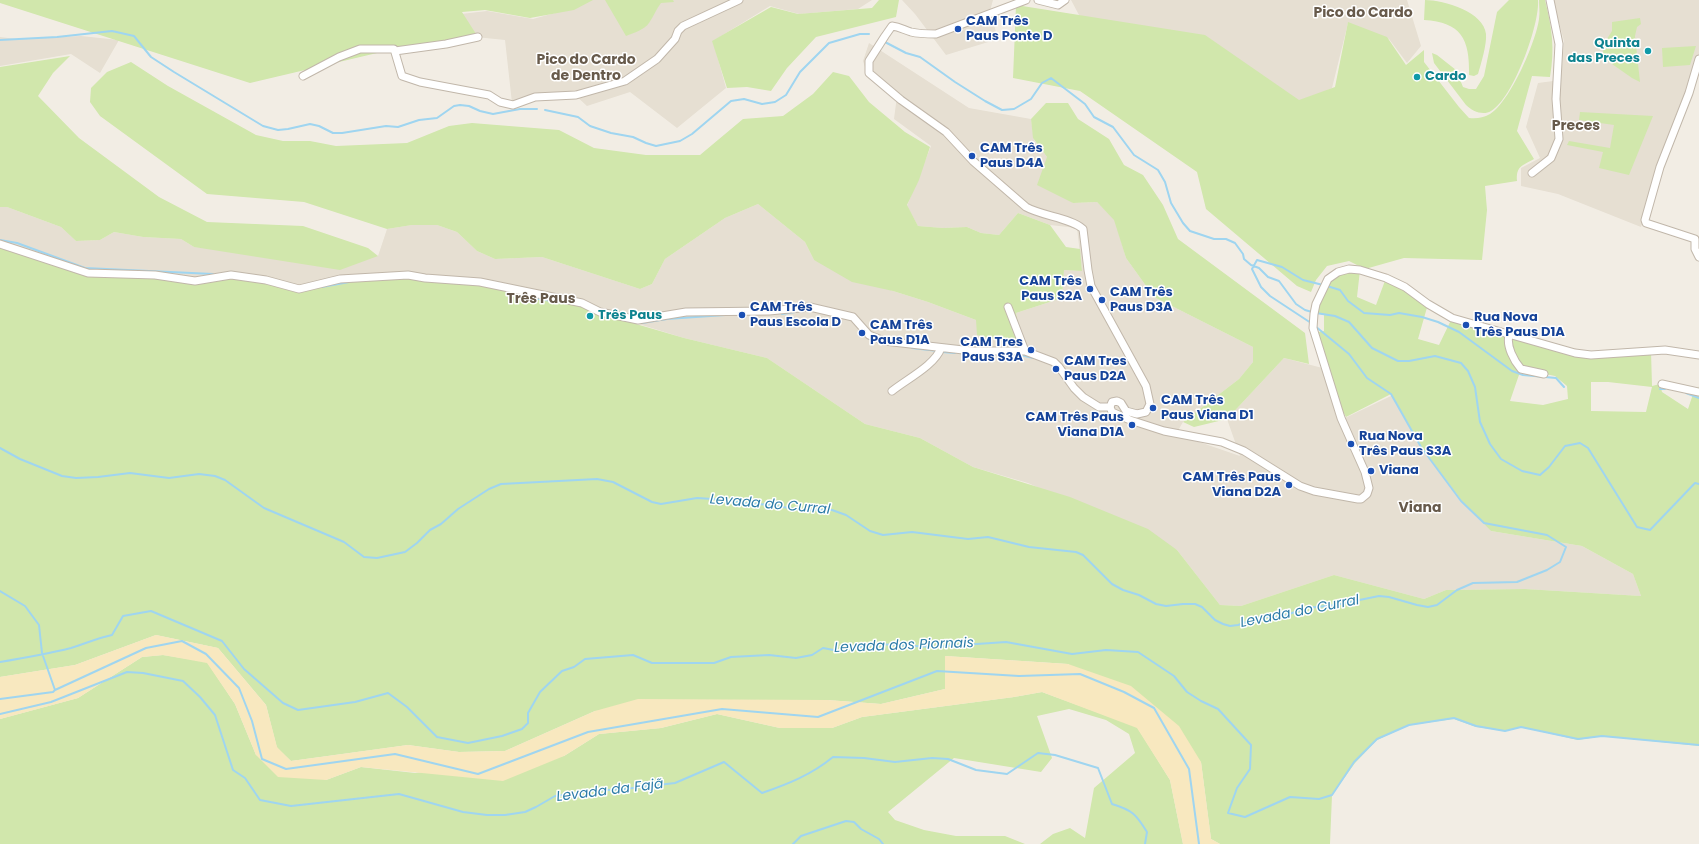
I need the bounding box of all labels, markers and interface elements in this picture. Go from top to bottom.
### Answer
district label: Pico do Cardo [1313,5,1413,21]
place label: CAM Três Paus Ponte D [966,14,1052,45]
marker: CAM Três Paus Ponte D [953,24,963,34]
place label: Quinta das Preces [1568,36,1640,67]
marker: Quinta das Preces [1643,46,1653,56]
district label: Pico do Cardo de Dentro [536,52,636,84]
place label: Cardo [1425,69,1466,85]
marker: Cardo [1412,72,1422,82]
district label: Preces [1552,118,1600,134]
place label: CAM Três Paus D4A [980,141,1044,172]
marker: CAM Três Paus D4A [967,151,977,161]
place label: CAM Três Paus S2A [1019,274,1082,305]
marker: CAM Três Paus S2A [1085,284,1095,294]
place label: CAM Três Paus D3A [1110,285,1173,316]
district label: Três Paus [506,291,576,307]
marker: CAM Três Paus D3A [1097,295,1107,305]
place label: CAM Três Paus Escola D [750,300,841,331]
place label: Três Paus [598,308,662,324]
marker: CAM Três Paus Escola D [737,310,747,320]
place label: Rua Nova Três Paus D1A [1474,310,1565,341]
marker: Três Paus [585,311,595,321]
place label: CAM Três Paus D1A [870,318,933,349]
marker: Rua Nova Três Paus D1A [1461,320,1471,330]
marker: CAM Três Paus D1A [857,328,867,338]
place label: CAM Tres Paus S3A [960,335,1023,366]
marker: CAM Tres Paus S3A [1026,345,1036,355]
place label: CAM Tres Paus D2A [1064,354,1127,385]
marker: CAM Tres Paus D2A [1051,364,1061,374]
place label: CAM Três Paus Viana D1 [1161,393,1254,424]
marker: CAM Três Paus Viana D1 [1148,403,1158,413]
place label: CAM Três Paus Viana D1A [1026,410,1124,441]
marker: CAM Três Paus Viana D1A [1127,420,1137,430]
place label: Rua Nova Três Paus S3A [1359,429,1451,460]
marker: Rua Nova Três Paus S3A [1346,439,1356,449]
place label: Viana [1379,463,1419,479]
marker: Viana [1366,466,1376,476]
place label: CAM Três Paus Viana D2A [1183,470,1281,501]
marker: CAM Três Paus Viana D2A [1284,480,1294,490]
water label: Levada do Curral [709,491,831,519]
district label: Viana [1399,500,1441,516]
water label: Levada do Curral [1239,592,1361,632]
water label: Levada dos Piornais [834,635,974,657]
water label: Levada da Fajã [556,776,664,806]

